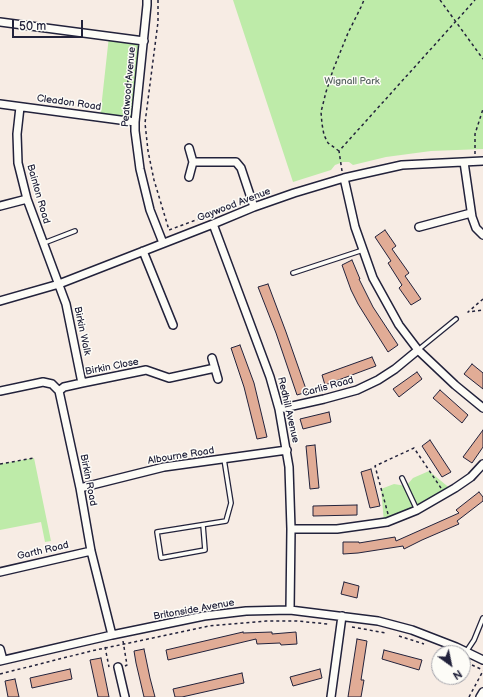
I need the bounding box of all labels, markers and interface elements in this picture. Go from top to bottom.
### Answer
scale bar [14,12,85,38]
text: 50 m [19,19,46,34]
street label: Peatwood Avenue [120,46,138,128]
park label: Wignall Park [324,75,380,87]
street label: Cleadon Road [36,93,102,113]
street label: Bainton Road [24,163,52,225]
street label: Gaywood Avenue [196,185,272,225]
street label: Birkin Walk [71,305,93,357]
street label: Birkin Close [84,356,140,378]
street label: Carlis Road [301,374,355,400]
street label: Redhill Avenue [275,376,301,444]
street label: Albourne Road [147,445,215,467]
street label: Birkin Road [77,453,99,507]
street label: Garth Road [16,539,70,563]
street label: Britonside Avenue [153,597,235,623]
north arrow [431,645,471,685]
text: N [450,667,464,682]

